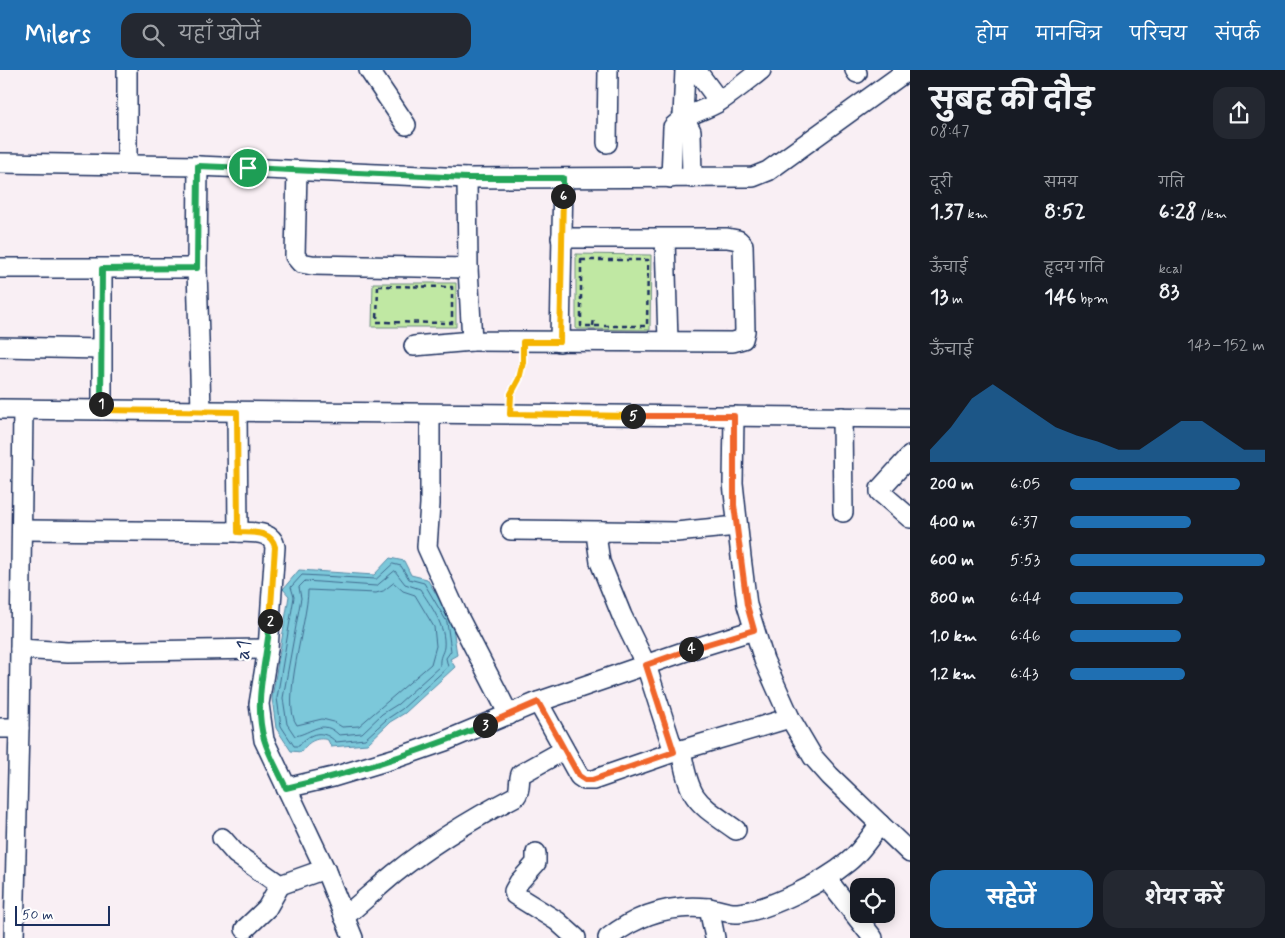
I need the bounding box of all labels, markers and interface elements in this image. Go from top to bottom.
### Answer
search box [121,13,471,58]
text: Milers [25,20,91,51]
icon: search [139,21,167,49]
text: यहाँ खोजें [179,22,261,47]
text: होम [976,23,1008,47]
text: मानचित्र [1036,23,1102,47]
text: परिचय [1130,23,1187,47]
text: संपर्क [1215,23,1260,47]
text: सुबह की दौड़ [930,83,1093,120]
button: share [1213,87,1265,139]
text: 08:47 [930,121,969,142]
pin [227,147,269,189]
icon: arrive [234,154,262,182]
text: दूरी [930,174,952,192]
text: समय [1044,174,1078,192]
text: गति [1159,174,1184,192]
pin: 6 [550,184,576,208]
text: 6 [560,187,567,205]
text: 1.37 [930,198,964,226]
text: 8:52 [1044,198,1085,226]
text: 6:28 [1159,198,1197,226]
text: km [964,205,988,223]
text: /km [1197,205,1227,223]
text: ऊँचाई [930,259,968,277]
text: हृदय गति [1044,259,1104,277]
text: kcal [1159,260,1182,278]
text: 83 [1159,278,1179,306]
text: 13 [930,283,948,311]
text: 146 [1044,283,1076,311]
text: m [948,290,963,308]
text: bpm [1076,290,1108,308]
text: 143–152 m [1187,335,1265,356]
text: ऊँचाई [930,340,973,361]
pin: 1 [88,392,114,416]
text: 1 [98,395,105,413]
pin: 5 [620,404,646,428]
text: 5 [629,407,638,425]
text: 200 m [930,474,974,495]
text: 6:05 [1010,474,1040,495]
text: 400 m [930,512,975,533]
text: 6:37 [1010,512,1038,533]
text: 600 m [930,550,974,571]
text: 5:53 [1010,550,1040,571]
text: 800 m [930,588,975,609]
text: 6:44 [1010,588,1042,609]
pin: 2 [258,608,282,634]
text: 2 [267,612,274,630]
text: 1.0 km [930,626,977,647]
text: 6:46 [1010,626,1041,647]
pin: 4 [678,636,704,662]
street label: a1 [229,639,259,661]
text: 4 [687,640,696,658]
text: 1.2 km [930,664,976,685]
text: 6:43 [1010,664,1039,685]
pin: 3 [472,712,498,738]
text: 3 [482,716,489,734]
button: सहेजें [930,870,1093,928]
button: शेयर करें [1103,870,1265,928]
map controls [850,878,895,923]
button: locate [850,878,895,923]
scale bar [15,903,110,926]
text: 50 m [22,906,53,924]

